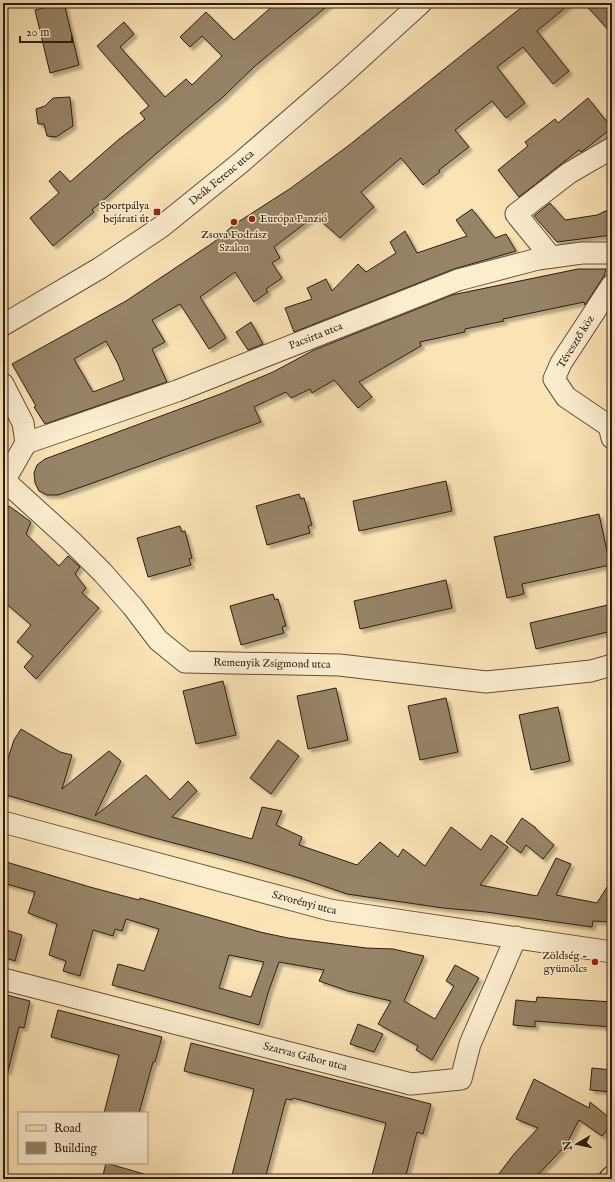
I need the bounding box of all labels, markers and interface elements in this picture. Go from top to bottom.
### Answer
scale bar [20,18,72,44]
text: 20 m [26,25,49,40]
street label: Deák Ferenc utca [186,147,257,209]
place label: Sportpálya bejárati út [100,199,149,226]
marker: Sportpálya bejárati út [152,207,162,217]
place label: Európa Panzió [260,212,327,226]
marker: Európa Panzió [247,214,257,224]
marker: Zsova Fodrász Szalon [229,217,239,227]
place label: Zsova Fodrász Szalon [201,228,267,255]
street label: Tévesztő köz [554,313,598,371]
street label: Pacsirta utca [287,319,345,353]
street label: Remenyik Zsigmond utca [213,656,331,672]
street label: Szvorényi utca [271,888,338,918]
place label: Zöldség - gyümölcs [542,949,587,976]
marker: Zöldség - gyümölcs [590,957,600,967]
street label: Szarvas Gábor utca [262,1039,349,1074]
legend [18,1112,148,1164]
text: Road [54,1121,82,1136]
north arrow [557,1124,597,1164]
text: N [560,1139,576,1152]
text: Building [54,1141,98,1156]

